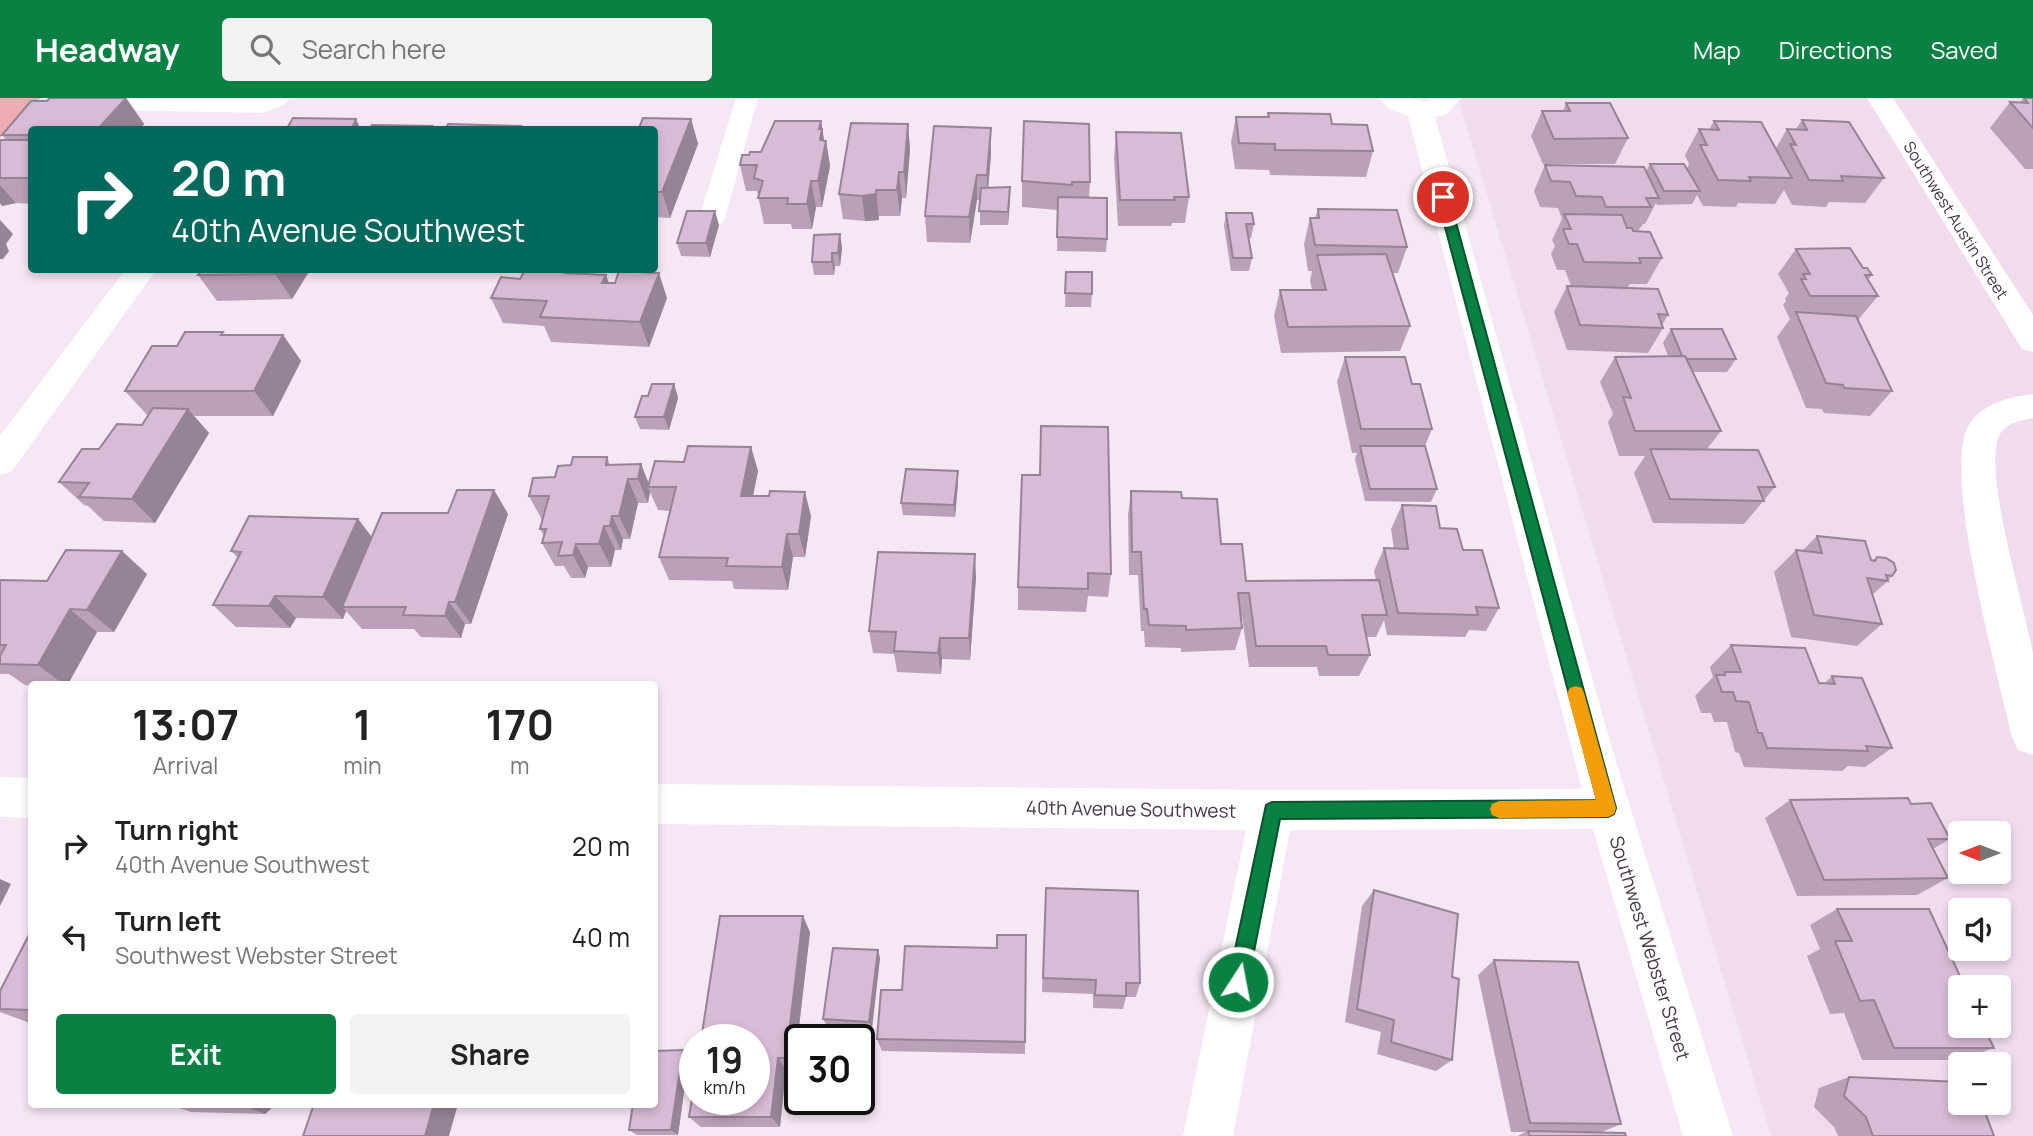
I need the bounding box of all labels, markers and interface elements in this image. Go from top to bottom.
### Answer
search box [222,18,712,81]
text: Headway [35,27,180,72]
icon: search [246,30,284,68]
text: Search here [302,31,446,67]
text: Map [1693,33,1741,66]
text: Directions [1779,33,1892,66]
text: Saved [1930,33,1998,66]
street label: Southwest Austin Street [1898,137,2014,303]
text: 20 m [171,144,286,211]
icon: right [56,154,147,245]
pin [1413,167,1473,227]
icon: arrive [1424,178,1462,216]
text: 40th Avenue Southwest [171,208,525,252]
text: 13:07 [132,695,239,753]
text: 1 [353,695,372,753]
text: 170 [486,695,554,753]
text: Arrival [153,749,218,781]
text: min [343,749,382,781]
text: m [510,749,530,781]
street label: 40th Avenue Southwest [1026,794,1236,824]
text: Turn right [115,812,239,848]
north arrow [1948,821,2011,884]
map controls [1948,821,2011,1115]
icon: right [56,827,94,865]
text: 20 m [572,828,630,864]
street label: Southwest Webster Street [1603,833,1697,1063]
text: 40th Avenue Southwest [115,848,370,880]
button: sound [1948,898,2011,961]
text: Turn left [115,903,222,939]
icon: left [56,918,94,956]
text: 40 m [572,919,630,955]
text: Southwest Webster Street [115,939,398,971]
position arrow [1201,945,1275,1019]
button: + [1948,975,2011,1038]
button: Exit [56,1014,336,1094]
button: Share [350,1014,630,1094]
speed limit sign: 30 [784,1024,875,1115]
text: 19 [706,1036,743,1084]
button: − [1948,1052,2011,1115]
text: km/h [704,1075,745,1099]

